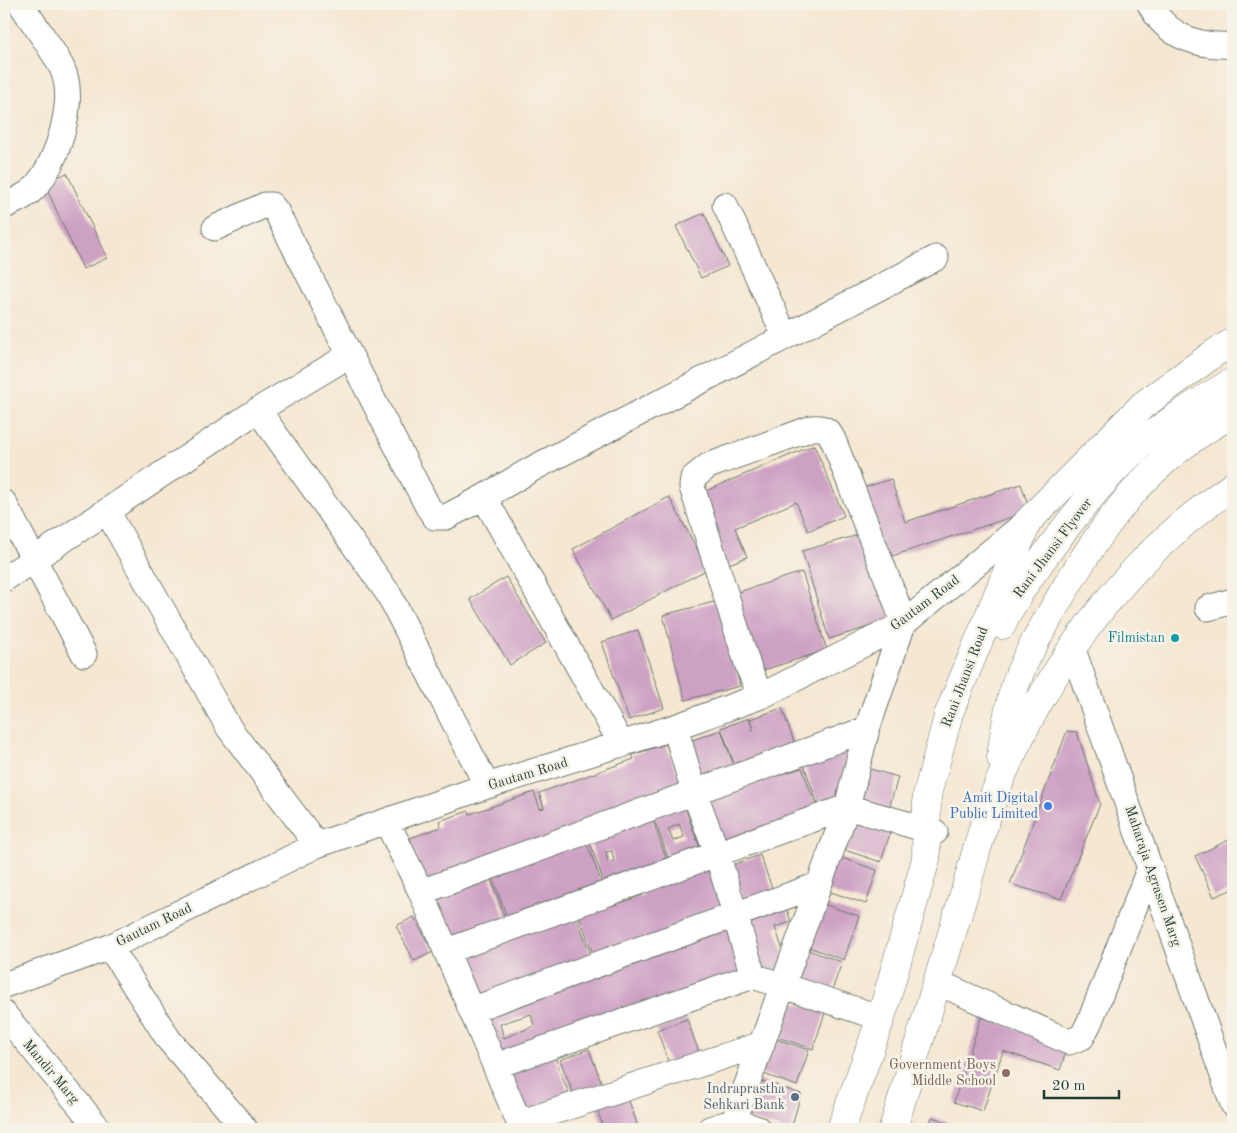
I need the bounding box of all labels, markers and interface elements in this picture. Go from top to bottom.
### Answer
street label: Rani Jhansi Flyover [1011,495,1095,600]
street label: Gautam Road [888,573,962,633]
street label: Rani Jhansi Road [939,625,991,729]
place label: Filmistan [1108,631,1165,645]
marker: Filmistan [1169,632,1181,644]
street label: Gautam Road [486,755,570,793]
place label: Amit Digital Public Limited [950,791,1038,821]
marker: Amit Digital Public Limited [1042,800,1054,812]
street label: Maharaja Agrasen Marg [1122,804,1184,949]
street label: Gautam Road [114,901,194,949]
street label: Mandir Marg [20,1037,82,1107]
place label: Government Boys Middle School [889,1058,996,1088]
marker: Government Boys Middle School [1000,1067,1012,1079]
scale bar [1044,1068,1120,1100]
text: 20 m [1052,1079,1086,1094]
place label: Indraprastha Sehkari Bank [703,1082,785,1112]
marker: Indraprastha Sehkari Bank [789,1091,801,1103]

